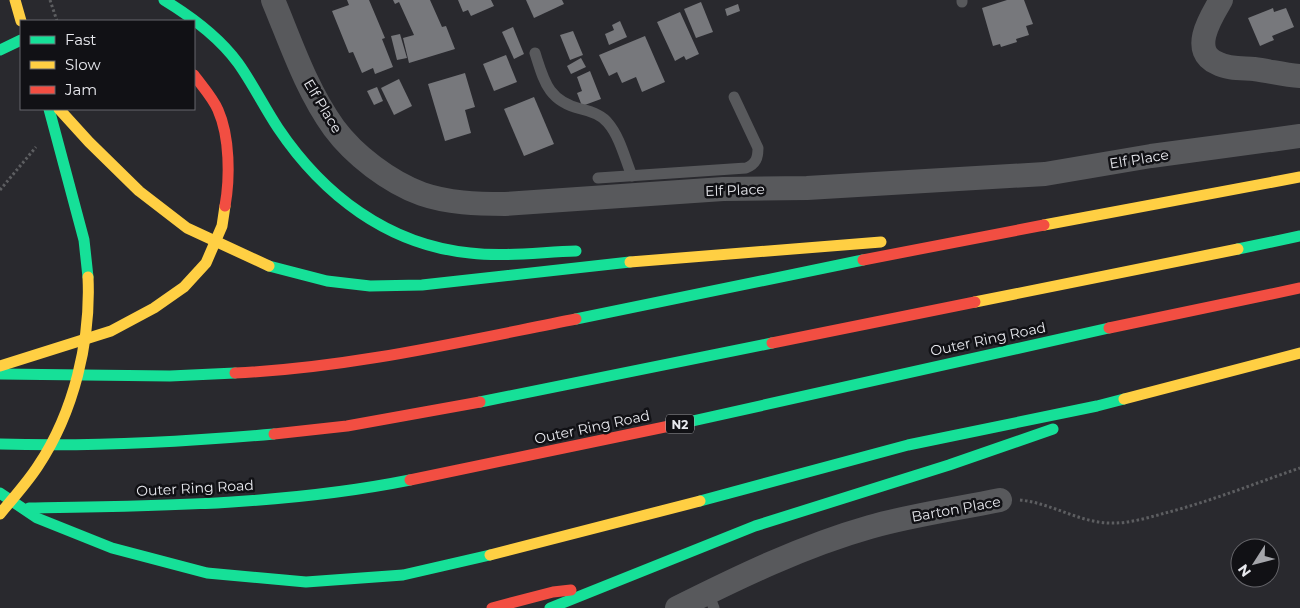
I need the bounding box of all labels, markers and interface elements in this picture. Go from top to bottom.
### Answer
legend [20,20,195,110]
text: Fast [65,30,96,49]
text: Slow [65,55,101,74]
street label: Elf Place [300,76,346,136]
text: Jam [64,80,97,99]
street label: Elf Place [1108,145,1170,173]
street label: Elf Place [705,180,765,200]
street label: Outer Ring Road [929,318,1047,360]
street label: Outer Ring Road [533,406,651,448]
road number: N2 [666,414,694,434]
street label: Outer Ring Road [136,476,254,500]
street label: Barton Place [910,492,1002,526]
north arrow [1230,538,1280,588]
text: N [1234,561,1255,581]

